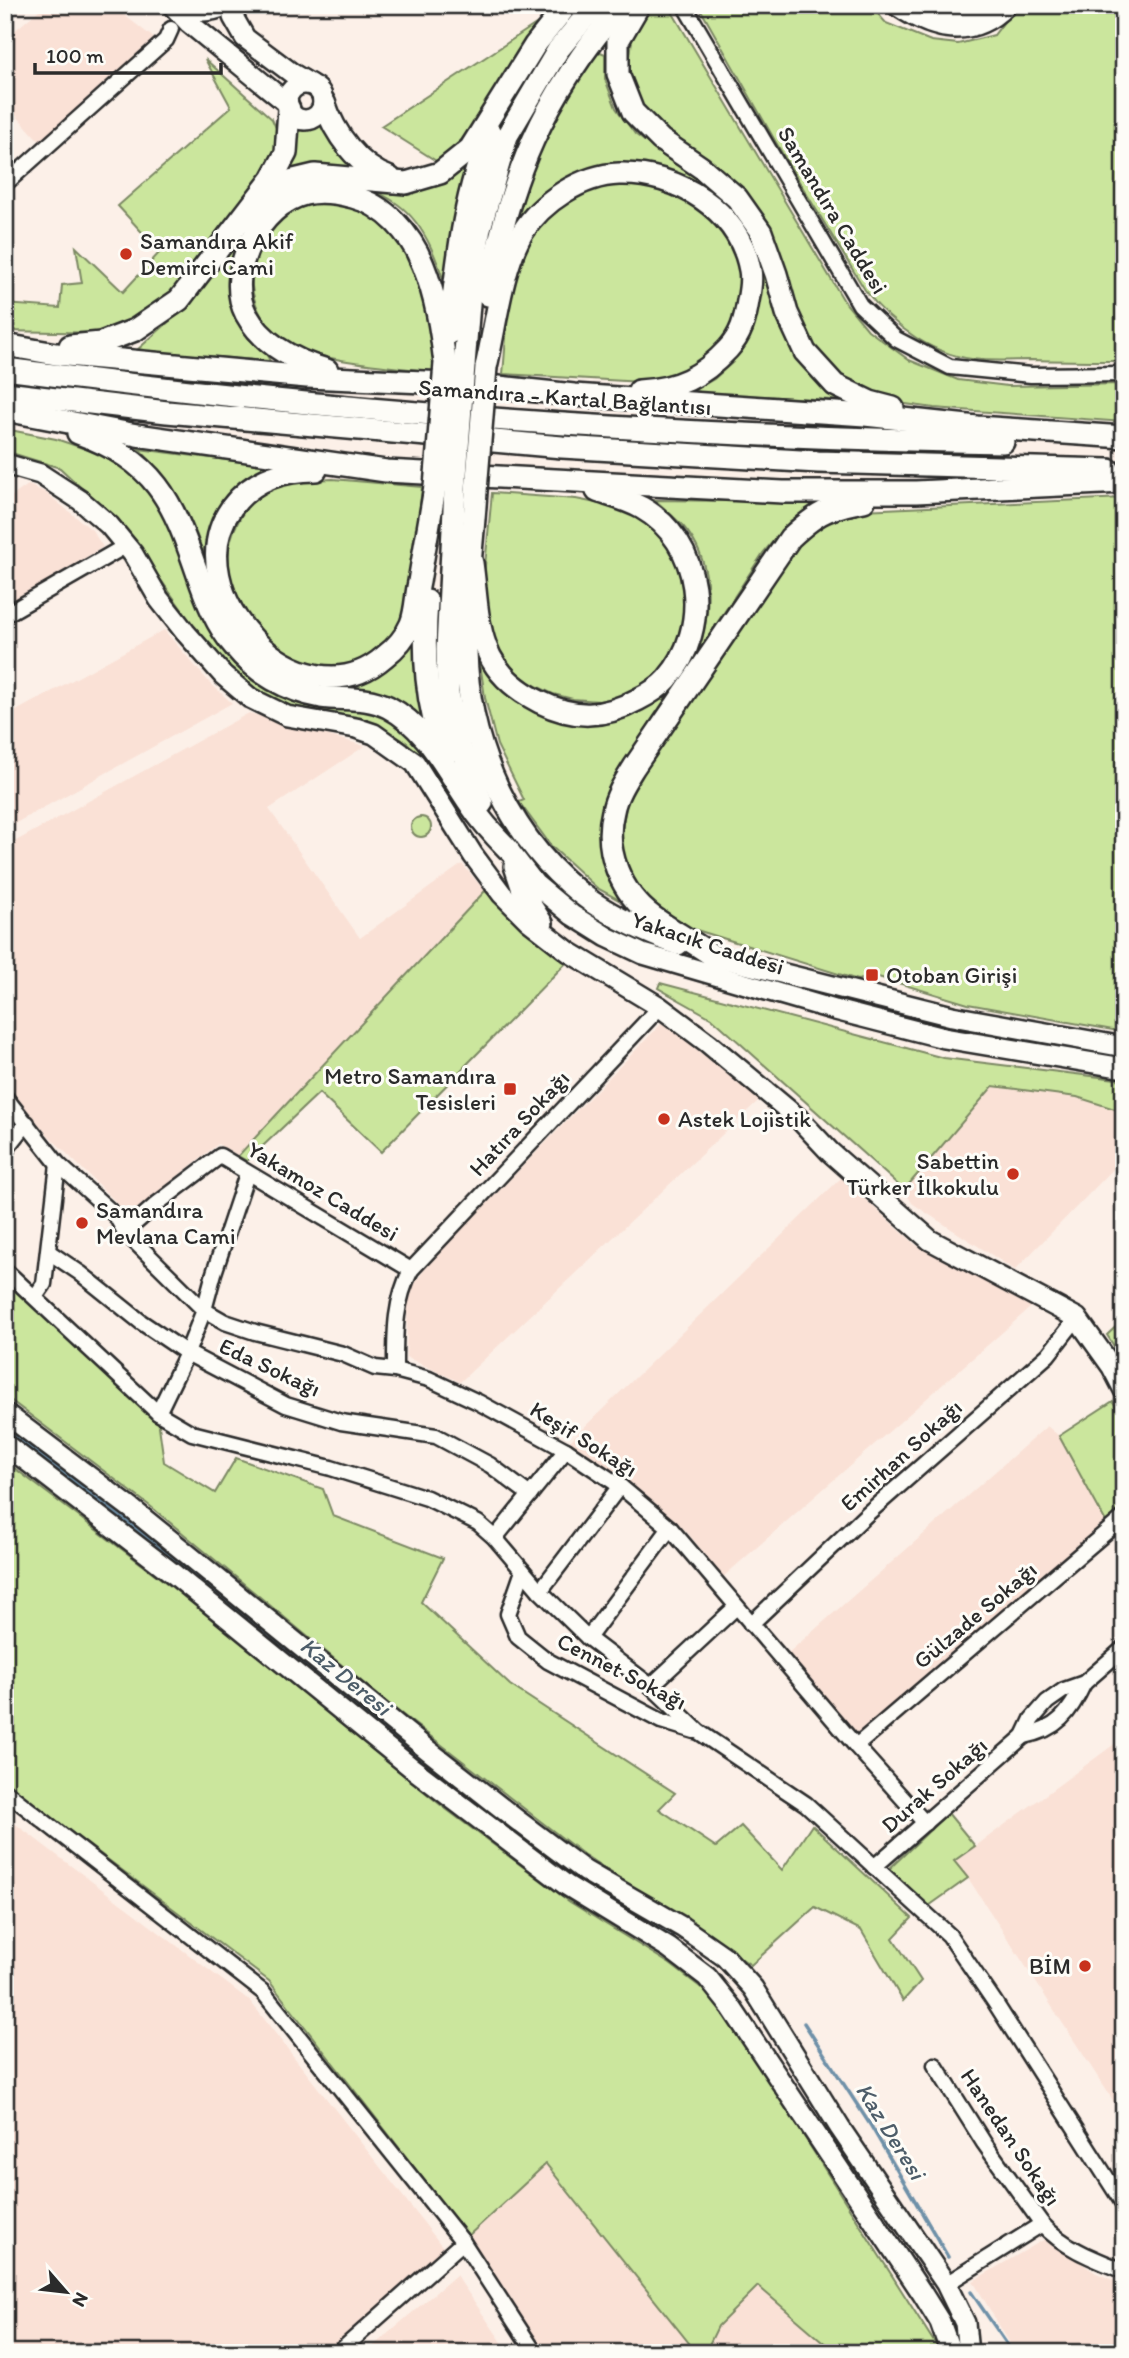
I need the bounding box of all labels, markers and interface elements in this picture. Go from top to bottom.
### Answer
scale bar [35,32,220,76]
text: 100 m [46,43,104,68]
street label: Samandıra Caddesi [772,121,894,299]
place label: Samandıra Akif Demirci Cami [140,227,294,281]
marker: Samandıra Akif Demirci Cami [118,246,134,262]
street label: Samandıra - Kartal Bağlantısı [418,373,712,421]
street label: Yakacık Caddesi [628,905,788,981]
place label: Otoban Girişi [886,961,1017,989]
marker: Otoban Girişi [864,967,880,983]
place label: Metro Samandıra Tesisleri [324,1062,496,1116]
street label: Hatıra Sokağı [463,1064,575,1182]
marker: Metro Samandıra Tesisleri [502,1081,518,1097]
place label: Astek Lojistik [678,1105,811,1133]
marker: Astek Lojistik [656,1111,672,1127]
street label: Yakamoz Caddesi [242,1135,404,1247]
place label: Sabettin Türker İlkokulu [846,1147,999,1201]
marker: Sabettin Türker İlkokulu [1005,1166,1021,1182]
place label: Samandıra Mevlana Cami [96,1196,236,1250]
marker: Samandıra Mevlana Cami [74,1215,90,1231]
street label: Eda Sokağı [215,1331,325,1403]
street label: Emirhan Sokağı [834,1393,968,1517]
street label: Keşif Sokağı [525,1395,643,1483]
street label: Gülzade Sokağı [908,1555,1042,1675]
street label: Cennet Sokağı [552,1626,692,1716]
water label: Kaz Deresi [295,1631,400,1723]
street label: Durak Sokağı [875,1731,993,1839]
place label: BİM [1029,1952,1071,1980]
marker: BİM [1077,1958,1093,1974]
street label: Hanedan Sokağı [955,2063,1067,2211]
water label: Kaz Deresi [850,2077,934,2187]
north arrow [32,2256,102,2326]
text: N [67,2289,94,2311]

